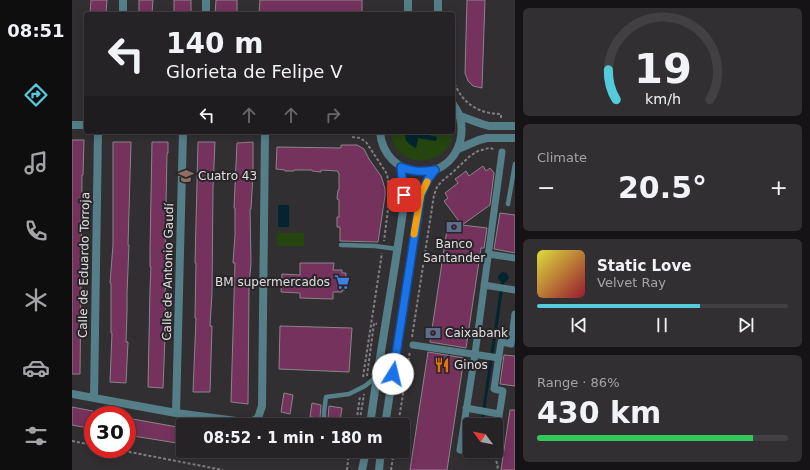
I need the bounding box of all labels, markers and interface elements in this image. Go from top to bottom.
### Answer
text: 08:51 [7,20,65,41]
text: 140 m [166,27,263,60]
icon: left [100,28,152,80]
text: 19 [634,44,691,93]
text: Glorieta de Felipe V [166,61,342,82]
icon: directions [22,81,50,109]
text: km/h [644,90,681,106]
icon: left [196,104,218,126]
icon: ahead [238,104,260,126]
icon: ahead [280,104,302,126]
icon: right [322,104,344,126]
icon: music [22,149,50,177]
text: Climate [537,150,587,165]
school or university icon: Cuatro 43 [177,167,195,185]
place label: Cuatro 43 [198,169,257,183]
text: 20.5° [618,170,707,205]
text: − [537,175,555,200]
text: + [770,175,788,200]
pin [387,178,421,212]
icon: arrive [393,184,415,206]
street label: Calle de Eduardo Torroja [76,192,92,338]
street label: Calle de Antonio Gaudí [160,202,176,341]
icon: phone [22,217,50,245]
bank icon: Banco Santander [445,218,463,236]
place label: Banco Santander [423,237,485,265]
text: Static Love [597,257,691,275]
supermarket icon: BM supermercados [333,273,351,291]
place label: BM supermercados [215,275,330,289]
text: Velvet Ray [597,275,666,290]
icon: climate [22,286,50,314]
icon: previous [568,314,590,336]
icon: pause [651,314,673,336]
icon: next [735,314,757,336]
bank icon: Caixabank [424,324,442,342]
place label: Caixabank [445,326,508,340]
position arrow [372,353,414,395]
icon: car [22,354,50,382]
restaurant icon: Ginos [433,356,451,374]
place label: Ginos [454,358,488,372]
text: Range · 86% [537,375,620,390]
text: 430 km [537,395,661,430]
speed limit sign: 30 [84,406,136,458]
north arrow [463,418,503,458]
map controls [463,418,503,458]
icon: filters [22,422,50,450]
text: 08:52 · 1 min · 180 m [203,429,383,447]

